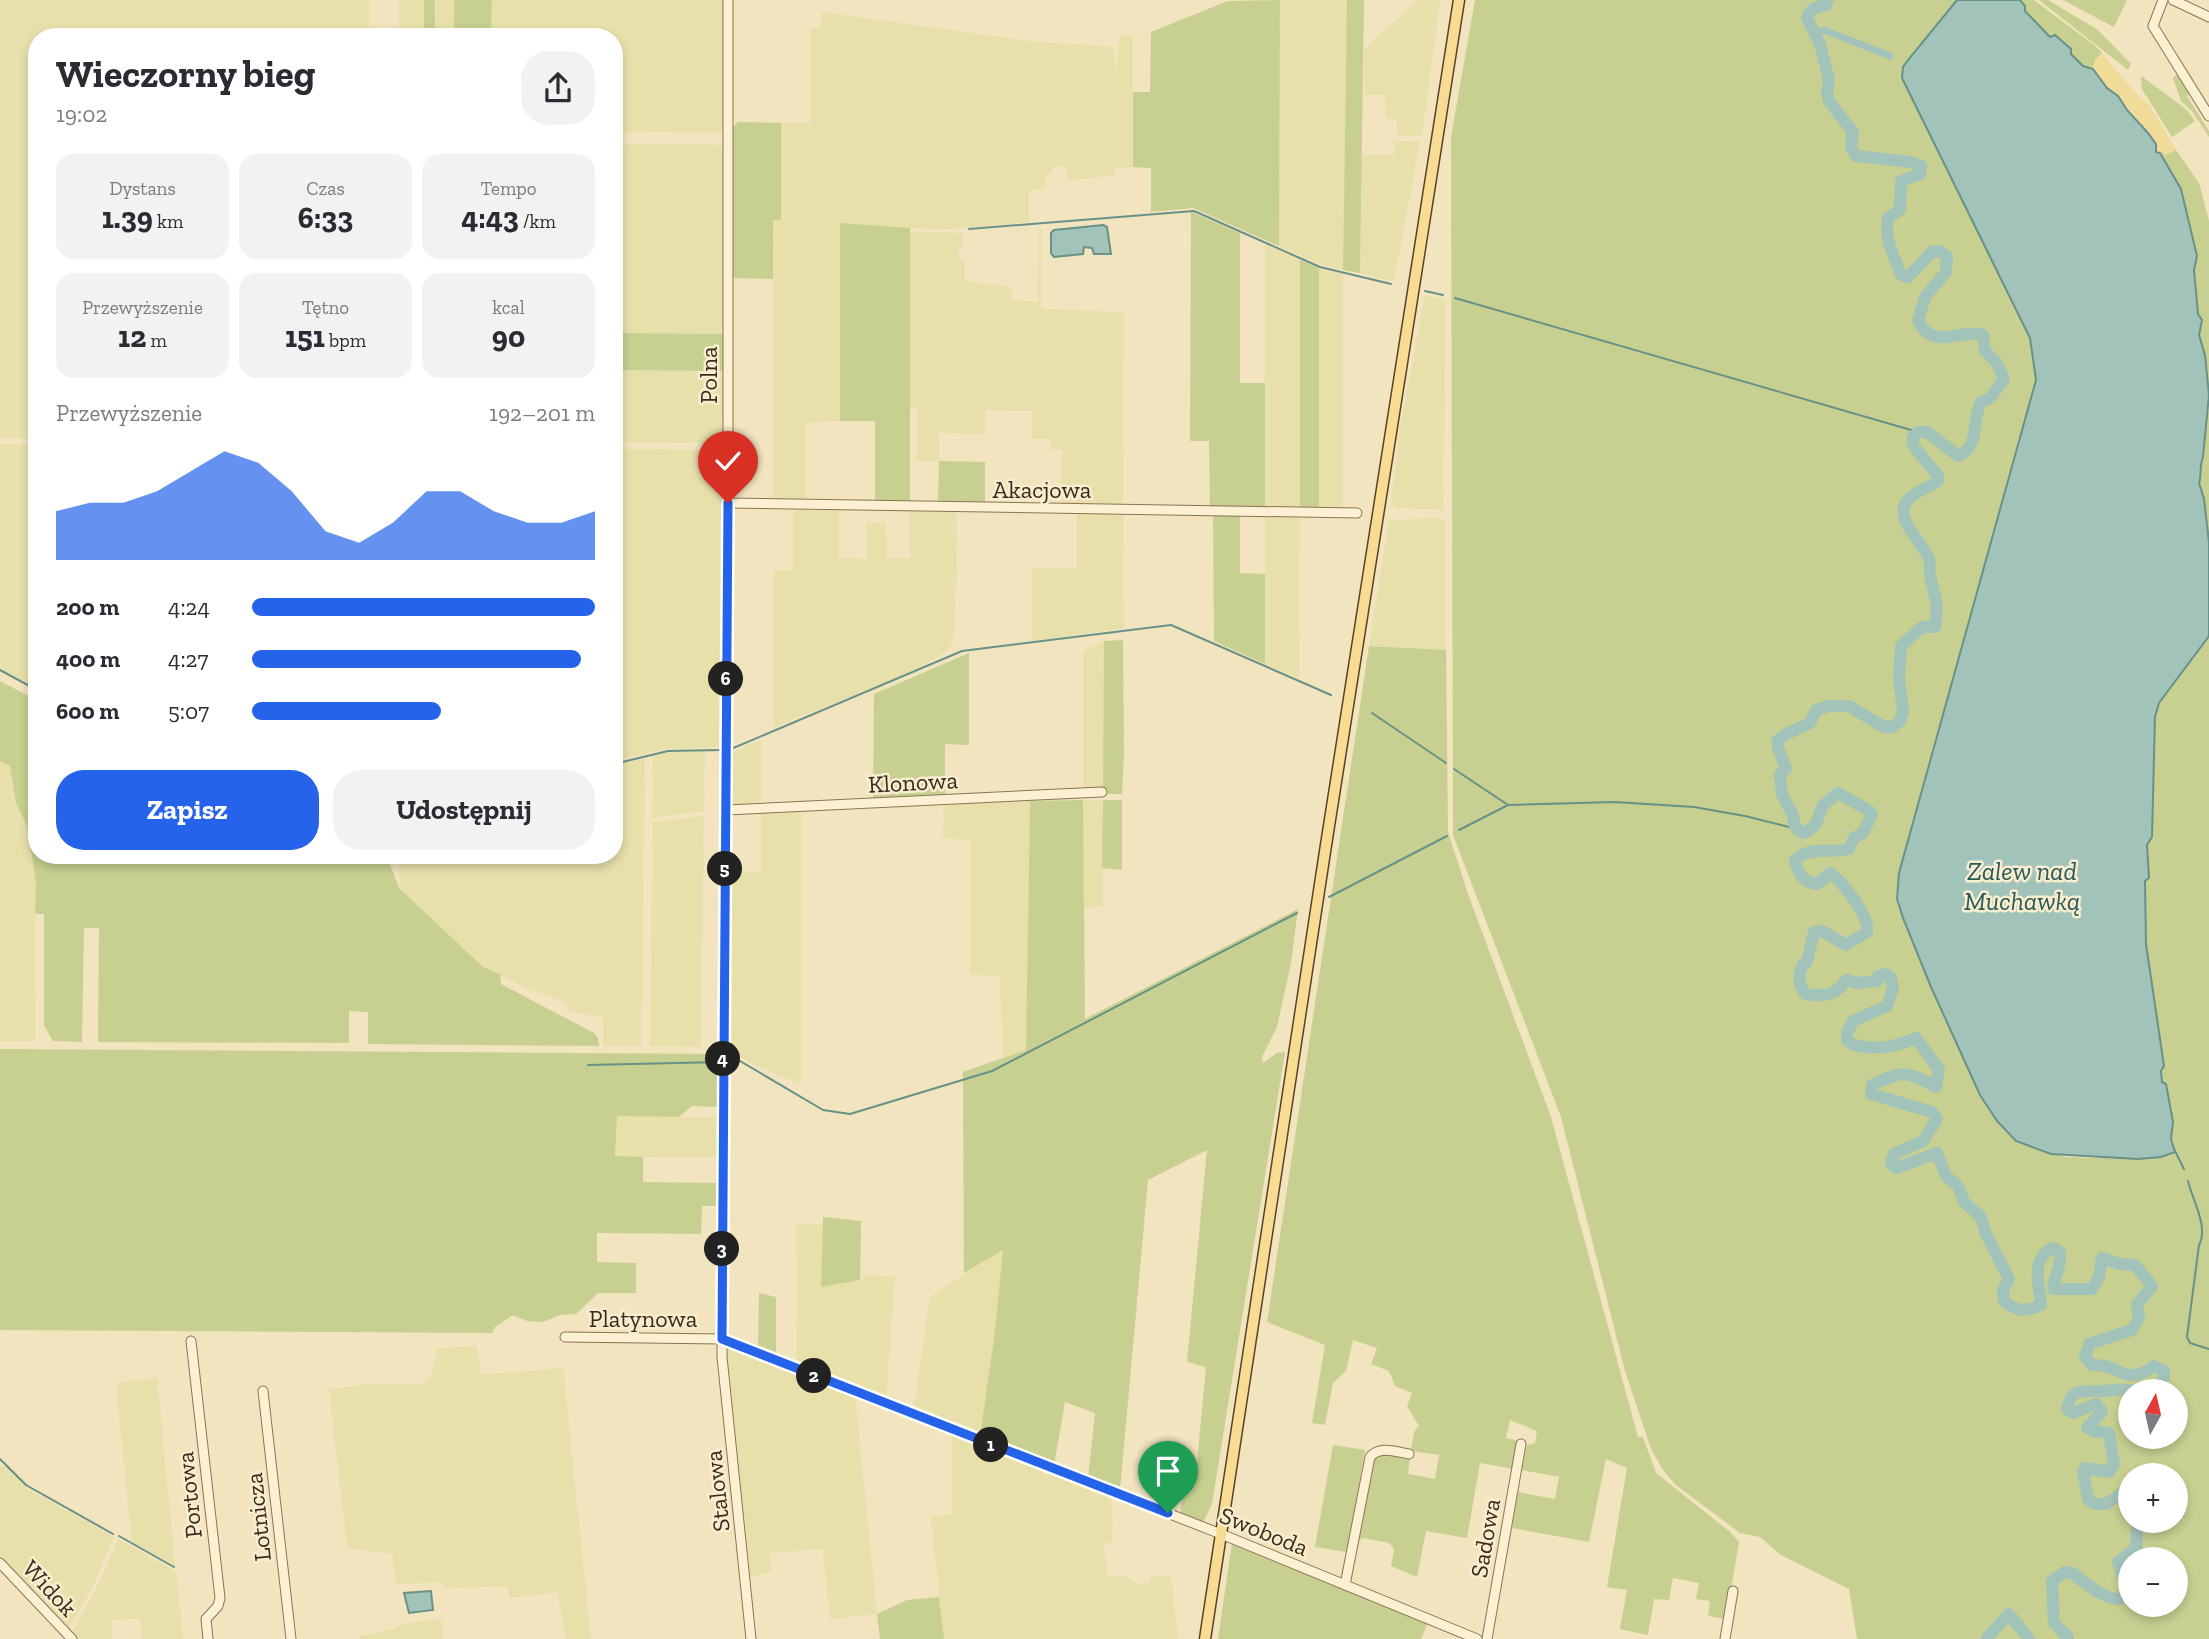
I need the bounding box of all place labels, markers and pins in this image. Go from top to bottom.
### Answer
pin [698,431,758,503]
pin: 6 [708,662,744,696]
pin: 5 [708,852,742,886]
pin: 4 [706,1042,740,1076]
pin: 3 [704,1232,740,1266]
pin: 2 [796,1358,832,1394]
pin: 1 [974,1428,1009,1462]
pin [1138,1441,1198,1513]

